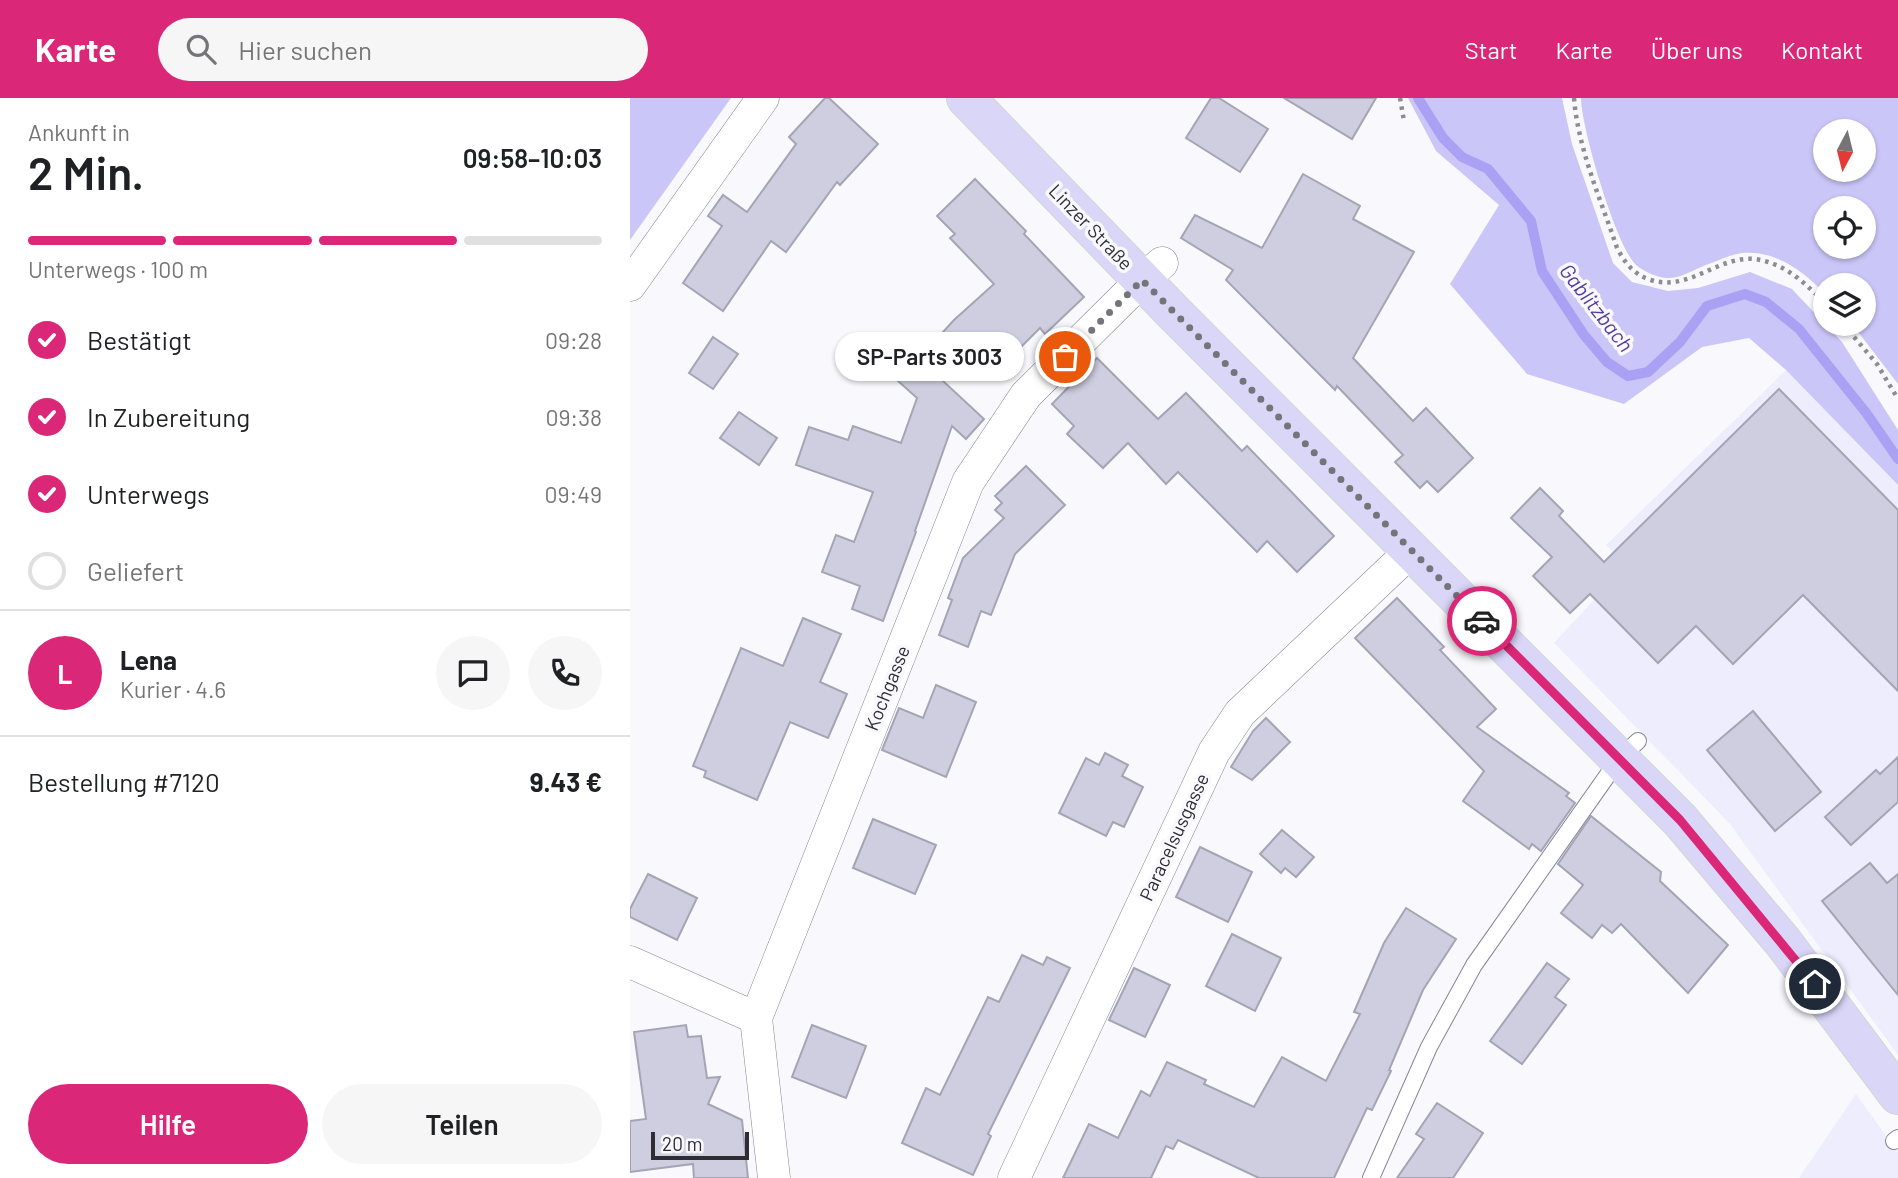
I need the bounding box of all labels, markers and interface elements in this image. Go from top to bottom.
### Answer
search box [158,18,648,81]
text: Karte [35,29,116,69]
icon: search [182,30,220,68]
text: Hier suchen [238,34,372,65]
text: Start [1465,35,1518,64]
text: Karte [1556,35,1613,64]
text: Über uns [1651,35,1743,64]
text: Kontakt [1781,35,1863,64]
text: Ankunft in [28,118,130,146]
north arrow [1813,119,1876,182]
map controls [1813,119,1876,336]
text: 09:58–10:03 [463,142,602,173]
text: 2 Min. [28,144,144,199]
street label: Linzer Straße [1045,179,1138,274]
button: locate [1813,196,1876,259]
text: Unterwegs · 100 m [28,255,208,283]
water label: Gablitzbach [1555,258,1639,356]
button: layers [1813,273,1876,336]
icon: check [28,321,66,359]
text: Bestätigt [87,324,192,355]
text: 09:28 [545,326,602,354]
pin [1035,327,1095,387]
callout: SP-Parts 3003 [834,332,1023,382]
icon: bag [1046,338,1084,376]
text: SP-Parts 3003 [857,342,1002,370]
icon: check [28,398,66,436]
text: In Zubereitung [87,401,250,432]
text: 09:38 [545,403,602,431]
icon: check [28,475,66,513]
text: Unterwegs [87,478,209,509]
text: 09:49 [545,480,602,508]
text: Geliefert [87,555,184,586]
courier [1447,586,1517,656]
icon: car [1463,602,1501,640]
button: chat [436,636,510,710]
button: phone [528,636,602,710]
street label: Kochgasse [859,642,914,734]
text: Lena [120,644,177,675]
text: L [58,658,72,689]
text: Kurier · 4.6 [120,675,226,703]
text: Bestellung #7120 [28,766,220,797]
text: 9.43 € [530,766,602,797]
street label: Paracelsusgasse [1134,769,1213,904]
pin [1785,954,1845,1014]
icon: home [1796,965,1834,1003]
button: Hilfe [28,1084,308,1164]
button: Teilen [322,1084,602,1164]
scale bar [651,1129,749,1161]
text: 20 m [662,1132,702,1155]

